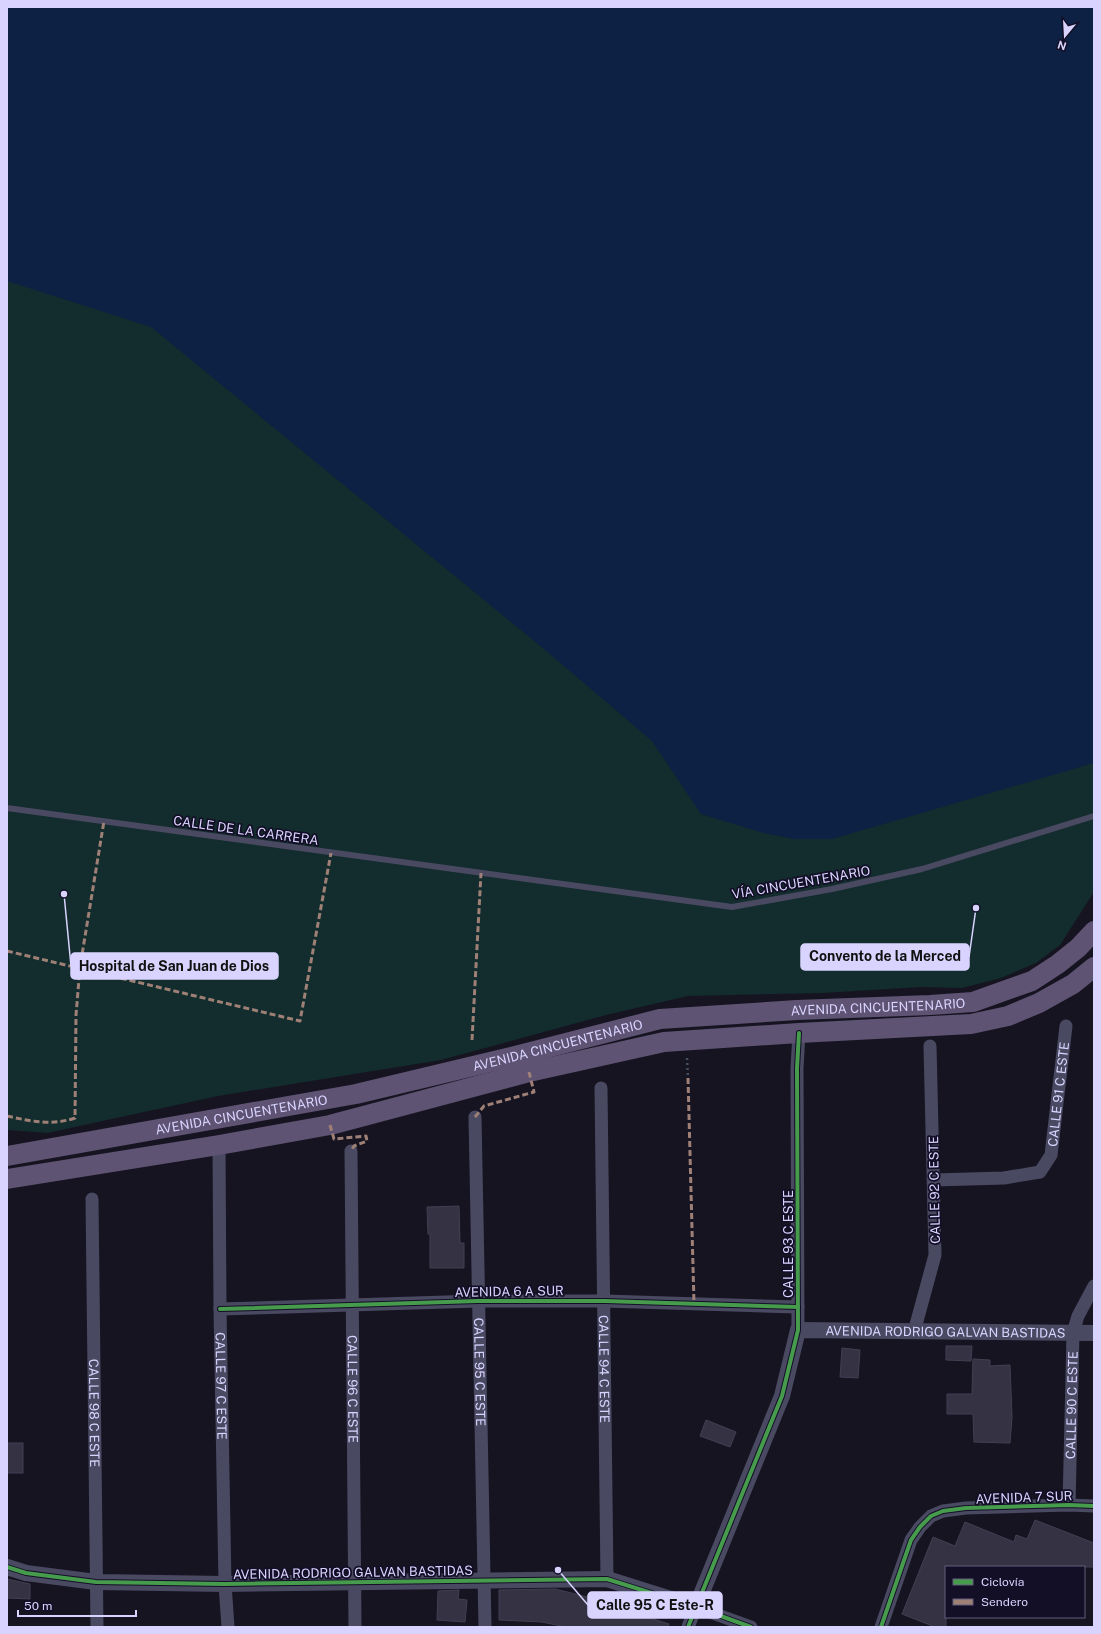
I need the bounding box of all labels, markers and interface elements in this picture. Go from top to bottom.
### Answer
north arrow [1045,16,1085,56]
text: N [1056,38,1068,53]
street label: CALLE DE LA CARRERA [172,813,319,848]
street label: VÍA CINCUENTENARIO [731,862,871,902]
callout: Convento de la Merced [801,944,969,970]
text: Convento de la Merced [809,948,961,964]
callout: Hospital de San Juan de Dios [71,953,278,979]
text: Hospital de San Juan de Dios [79,958,269,974]
street label: AVENIDA CINCUENTENARIO [790,996,966,1018]
street label: AVENIDA CINCUENTENARIO [471,1017,644,1074]
street label: CALLE 91 C ESTE [1045,1041,1072,1147]
street label: AVENIDA CINCUENTENARIO [154,1092,329,1138]
street label: CALLE 92 C ESTE [926,1136,943,1244]
street label: CALLE 93 C ESTE [781,1190,796,1298]
street label: AVENIDA 6 A SUR [454,1283,564,1300]
street label: CALLE 94 C ESTE [596,1315,612,1423]
street label: CALLE 95 C ESTE [471,1318,488,1426]
street label: AVENIDA RODRIGO GALVAN BASTIDAS [825,1323,1066,1341]
street label: CALLE 97 C ESTE [212,1332,229,1440]
street label: CALLE 96 C ESTE [345,1335,360,1443]
street label: CALLE 90 C ESTE [1063,1351,1081,1459]
street label: CALLE 98 C ESTE [86,1359,102,1467]
street label: AVENIDA 7 SUR [975,1488,1073,1507]
street label: AVENIDA RODRIGO GALVAN BASTIDAS [233,1563,473,1582]
legend [945,1566,1085,1618]
text: Ciclovía [981,1575,1024,1589]
scale bar [18,1592,136,1618]
callout: Calle 95 C Este-R [588,1592,722,1618]
text: Sendero [981,1595,1028,1609]
text: Calle 95 C Este-R [596,1597,714,1613]
text: 50 m [24,1599,52,1613]

